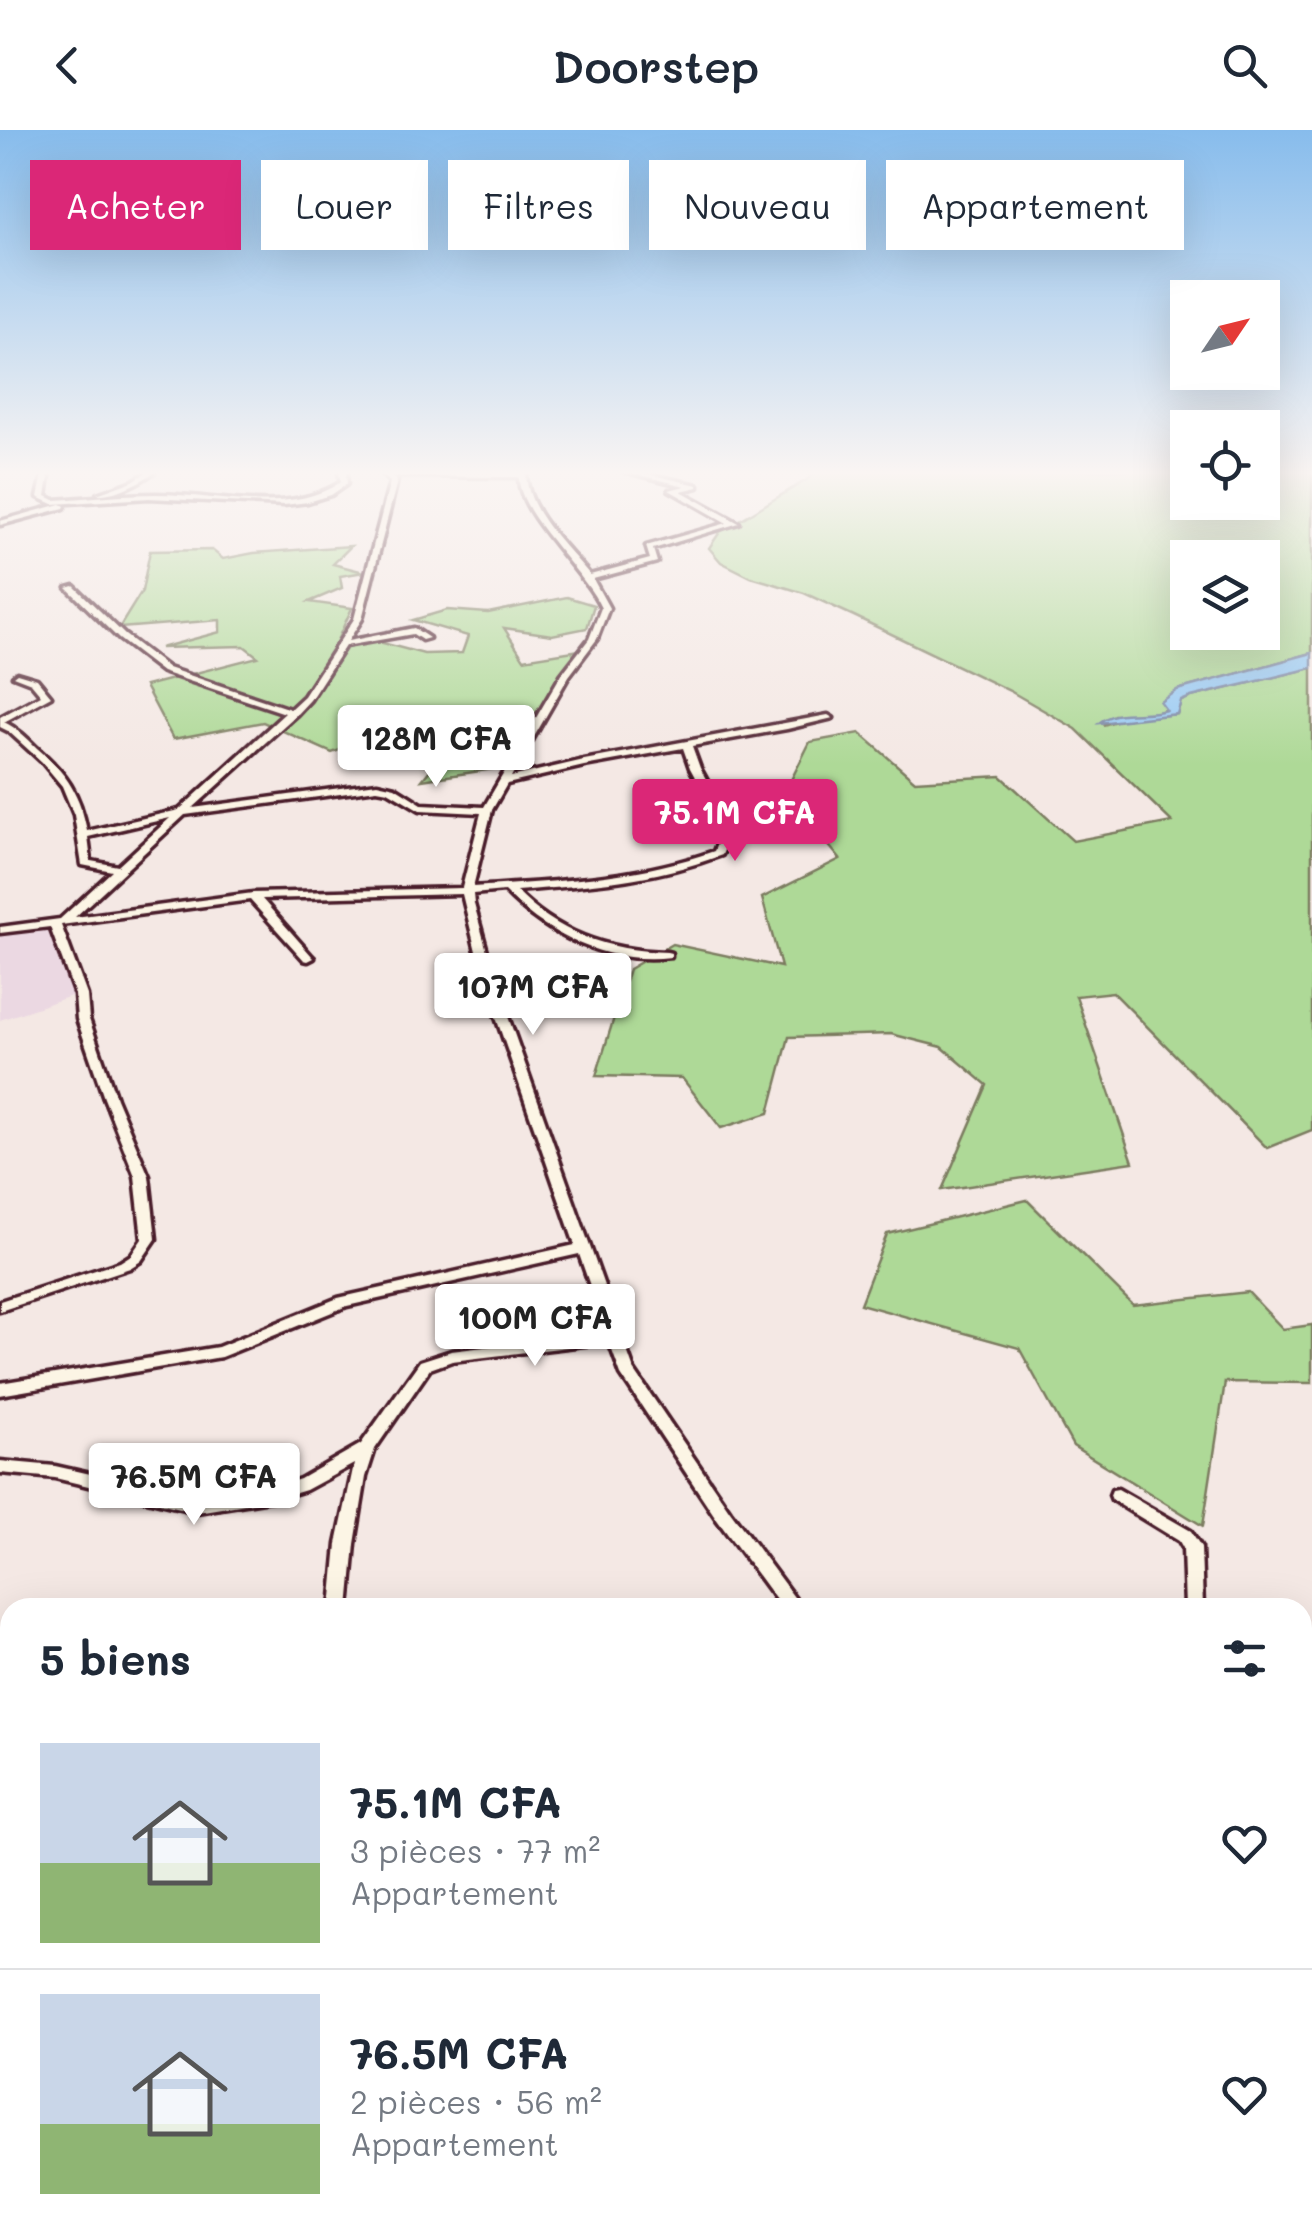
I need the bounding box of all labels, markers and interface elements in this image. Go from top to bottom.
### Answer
text: Doorstep [553,36,759,94]
icon: back [40,38,95,93]
icon: search [1217,38,1272,93]
chip: Acheter [30,160,241,250]
chip: Louer [261,160,428,250]
chip: Filtres [448,160,629,250]
chip: Nouveau [649,160,866,250]
chip: Appartement [886,160,1184,250]
north arrow [1170,280,1280,390]
map controls [1170,280,1280,650]
button: locate [1170,410,1280,520]
button: layers [1170,540,1280,650]
pin: 128M CFA [333,705,539,790]
text: 128M CFA [360,716,512,758]
pin: 75.1M CFA [621,779,849,864]
text: 75.1M CFA [654,790,816,832]
pin: 107M CFA [430,953,636,1038]
text: 107M CFA [456,964,610,1006]
pin: 100M CFA [432,1284,638,1369]
text: 100M CFA [457,1295,613,1337]
pin: 76.5M CFA [80,1443,308,1528]
text: 76.5M CFA [111,1454,277,1496]
text: 5 biens [40,1631,191,1686]
icon: filters [1217,1631,1272,1686]
text: 75.1M CFA [350,1774,562,1829]
icon: home [120,1783,240,1903]
icon: heart [1217,1816,1272,1871]
text: 3 pièces · 77 m² [350,1829,600,1871]
text: Appartement [350,1871,559,1913]
text: 76.5M CFA [350,2025,569,2080]
icon: home [120,2034,240,2154]
icon: heart [1217,2067,1272,2122]
text: 2 pièces · 56 m² [350,2080,602,2122]
text: Appartement [350,2122,559,2164]

